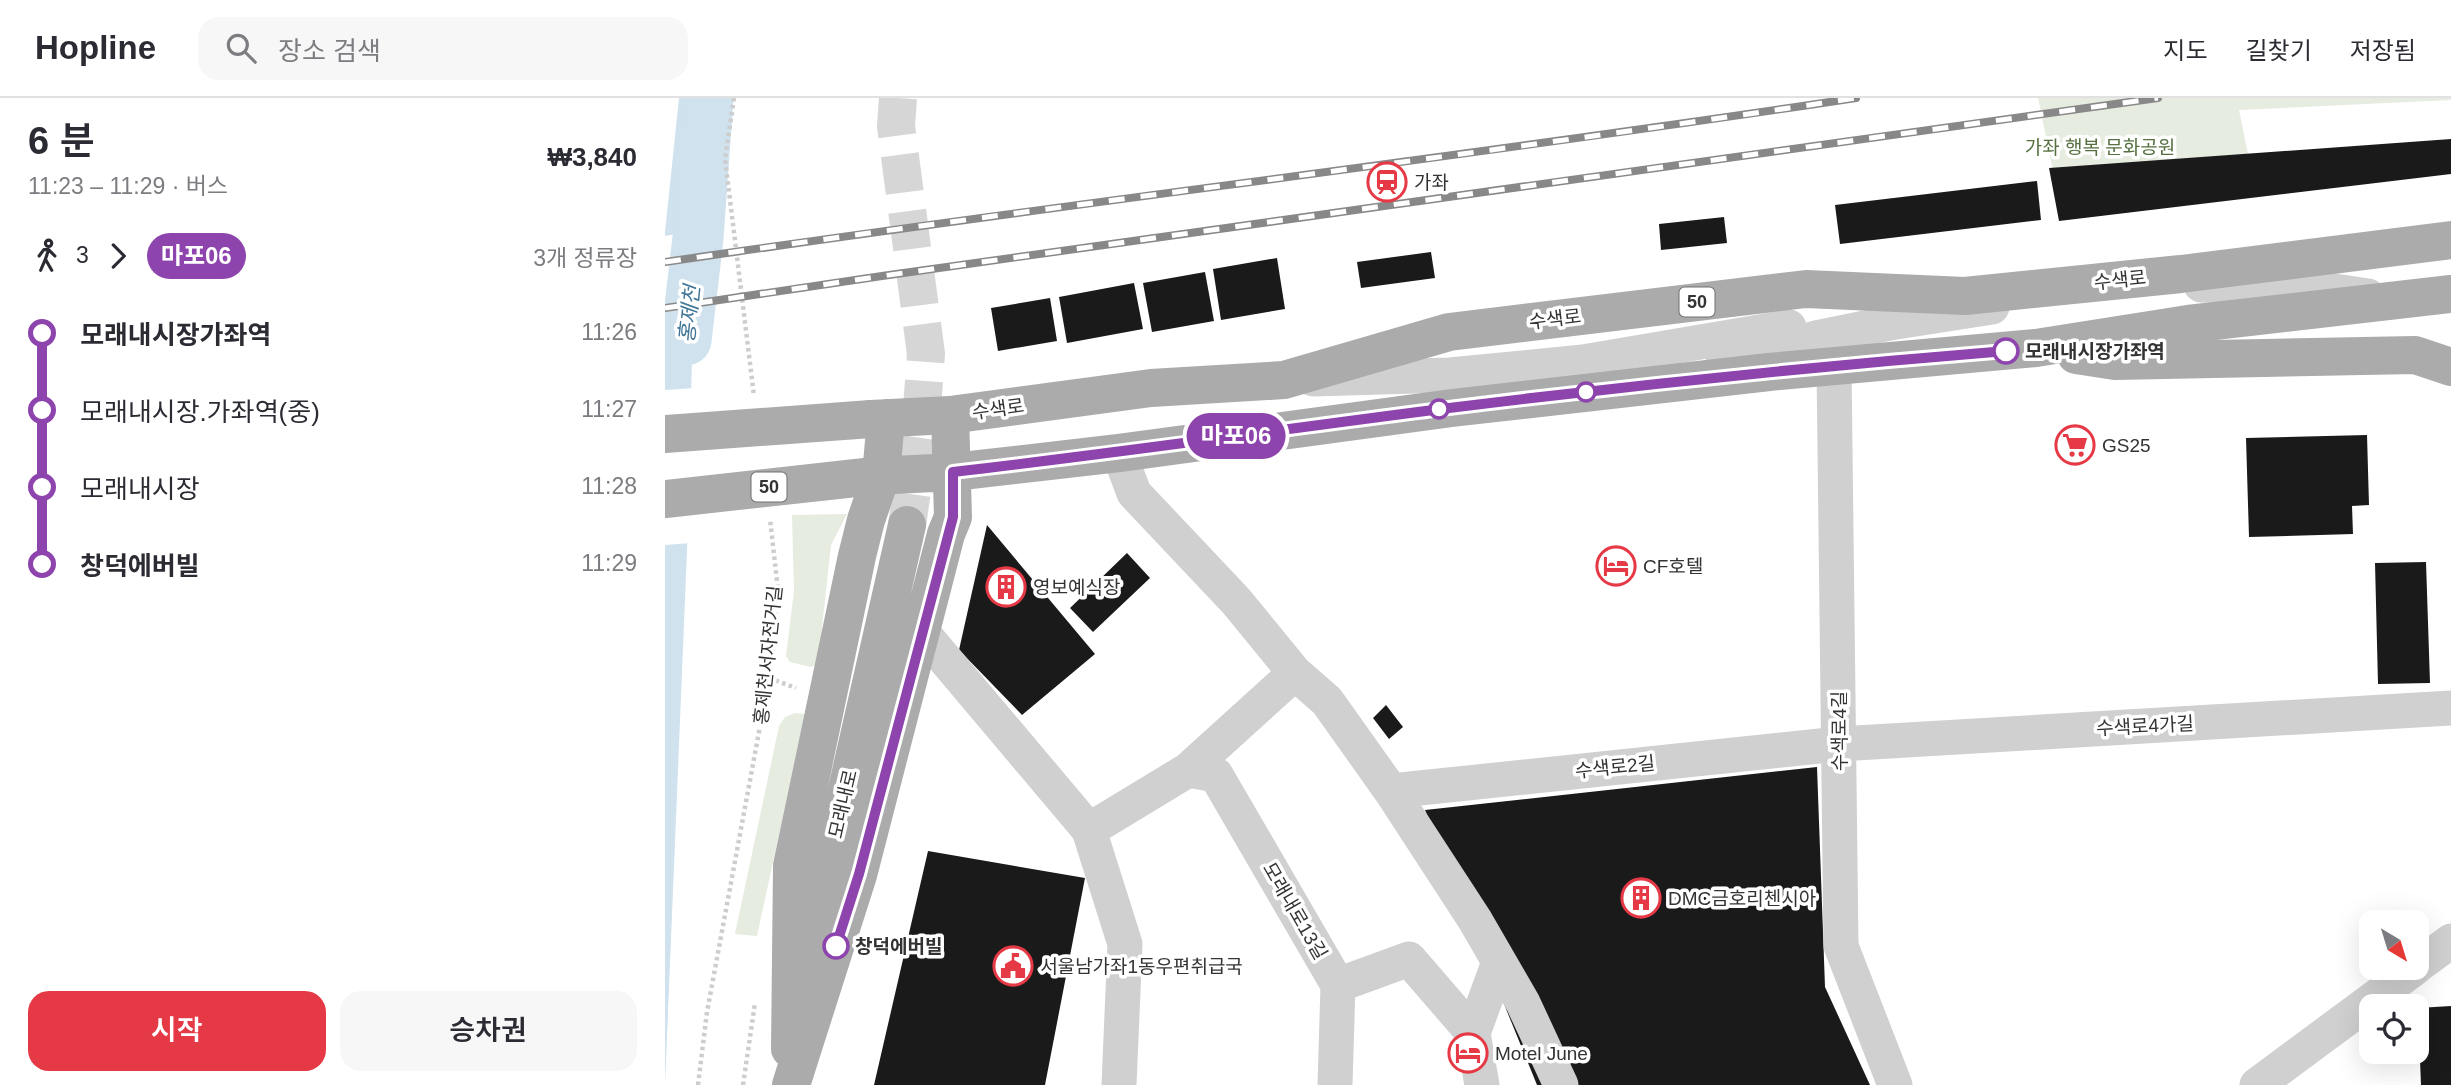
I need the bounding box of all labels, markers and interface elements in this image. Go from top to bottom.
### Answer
search box [198,17,688,80]
text: Hopline [35,29,156,66]
icon: search [222,29,260,67]
text: 장소 검색 [278,36,381,66]
text: 지도 [2163,37,2208,64]
text: 길찾기 [2246,37,2312,64]
text: 저장됨 [2350,37,2416,64]
text: 6 분 [28,120,95,162]
park label: 가좌 행복 문화공원 [2025,137,2175,158]
text: ₩3,840 [547,142,637,172]
station icon: 가좌 [1366,161,1408,203]
place label: 가좌 [1414,172,1449,193]
text: 11:23 – 11:29 · 버스 [28,173,228,199]
icon: walk [28,237,66,275]
icon: forward [99,237,137,275]
text: 3 [76,242,89,268]
text: 마포06 [161,242,232,269]
text: 3개 정류장 [533,245,637,271]
street label: 수색로 [2093,267,2147,293]
water label: 홍제천 [675,281,704,344]
road number: 50 [1679,288,1715,316]
street label: 수색로 [1528,305,1582,333]
text: 11:26 [581,319,637,345]
text: 모래내시장가좌역 [80,320,271,350]
marker: 모래내시장가좌역 [1993,338,2019,364]
place label: 모래내시장가좌역 [2025,341,2165,362]
unlabelled marker [1576,382,1596,402]
street label: 수색로 [971,395,1025,423]
text: 11:27 [581,396,637,422]
text: 모래내시장.가좌역(중) [80,397,320,427]
unlabelled marker [1429,399,1449,419]
line badge: 마포06 [1187,413,1285,459]
text: 마포06 [1201,422,1271,449]
supermarket icon: GS25 [2054,424,2096,466]
place label: GS25 [2102,435,2151,456]
road number: 50 [751,472,787,502]
text: 11:28 [581,473,637,499]
text: 모래내시장 [80,474,200,504]
hotel icon: CF호텔 [1595,545,1637,587]
text: 11:29 [581,550,637,576]
text: 창덕에버빌 [80,551,200,581]
place label: CF호텔 [1643,556,1703,577]
building icon: 영보예식장 [985,566,1027,608]
place label: 영보예식장 [1033,577,1120,598]
street label: 홍제천서자전거길 [750,584,786,726]
street label: 수색로4길 [1829,691,1850,771]
street label: 수색로4가길 [2096,713,2194,739]
street label: 수색로2길 [1574,752,1656,782]
street label: 모래내로 [825,768,861,840]
street label: 모래내로13길 [1259,859,1331,963]
building icon: DMC금호리첸시아 [1620,877,1662,919]
place label: DMC금호리첸시아 [1668,888,1816,909]
north arrow [2359,910,2429,980]
map controls [2359,910,2429,1064]
marker: 창덕에버빌 [823,933,849,959]
place label: 창덕에버빌 [855,936,942,957]
public building icon: 서울남가좌1동우편취급국 [992,945,1034,987]
place label: 서울남가좌1동우편취급국 [1040,956,1243,977]
button: 시작 [28,991,326,1071]
button: 승차권 [340,991,637,1071]
button: locate [2359,994,2429,1064]
hotel icon: Motel June [1447,1032,1489,1074]
place label: Motel June [1495,1043,1588,1064]

